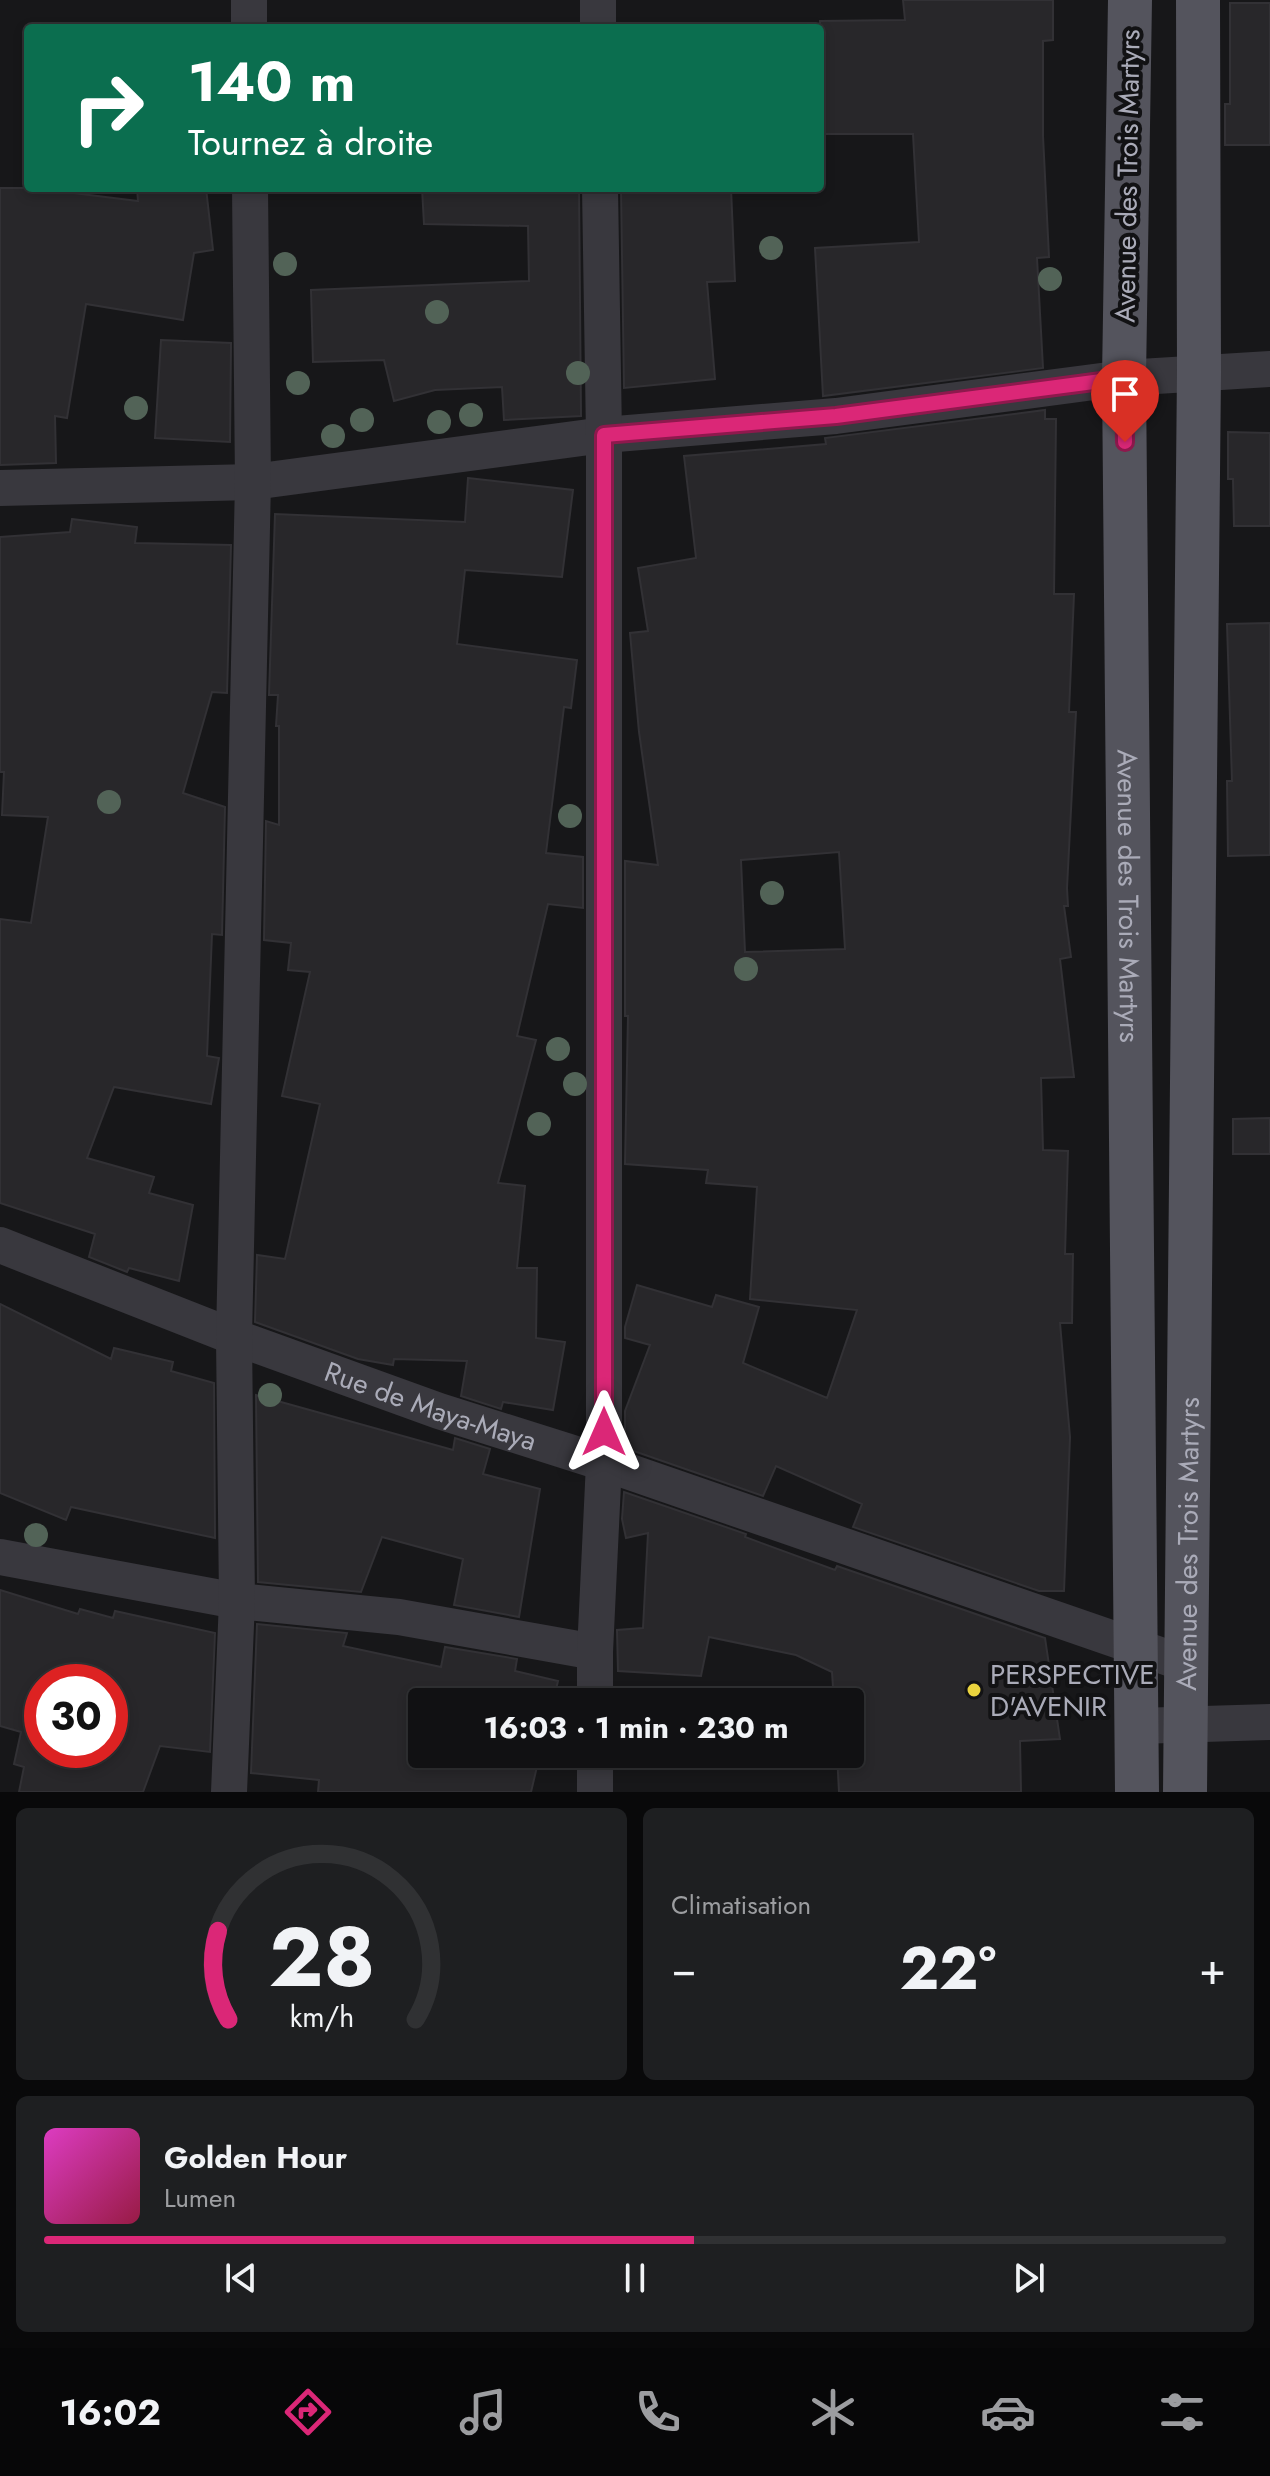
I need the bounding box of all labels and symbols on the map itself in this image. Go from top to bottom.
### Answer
street label: Avenue des Trois Martyrs [1104,29,1151,323]
pin [1091,360,1159,442]
street label: Avenue des Trois Martyrs [1106,749,1150,1043]
street label: Rue de Maya-Maya [319,1351,542,1462]
position arrow [562,1390,646,1474]
street label: Avenue des Trois Martyrs [1166,1397,1210,1691]
place label: PERSPECTIVE D'AVENIR [990,1654,1155,1727]
speed limit sign: 30 [24,1664,128,1768]
marker: PERSPECTIVE D'AVENIR [965,1681,983,1699]

